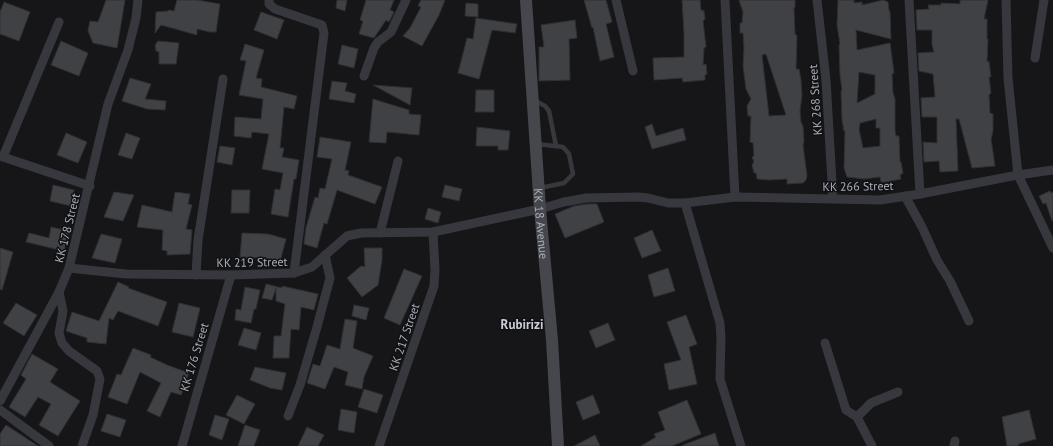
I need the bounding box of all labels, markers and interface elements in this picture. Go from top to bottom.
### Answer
street label: KK 268 Street [805,64,825,136]
street label: KK 266 Street [822,178,894,194]
street label: KK 18 Avenue [531,188,552,259]
street label: KK 178 Street [51,192,83,264]
street label: KK 219 Street [216,254,288,270]
street label: KK 217 Street [385,301,423,373]
district label: Rubirizi [501,316,543,333]
street label: KK 176 Street [176,321,212,393]

